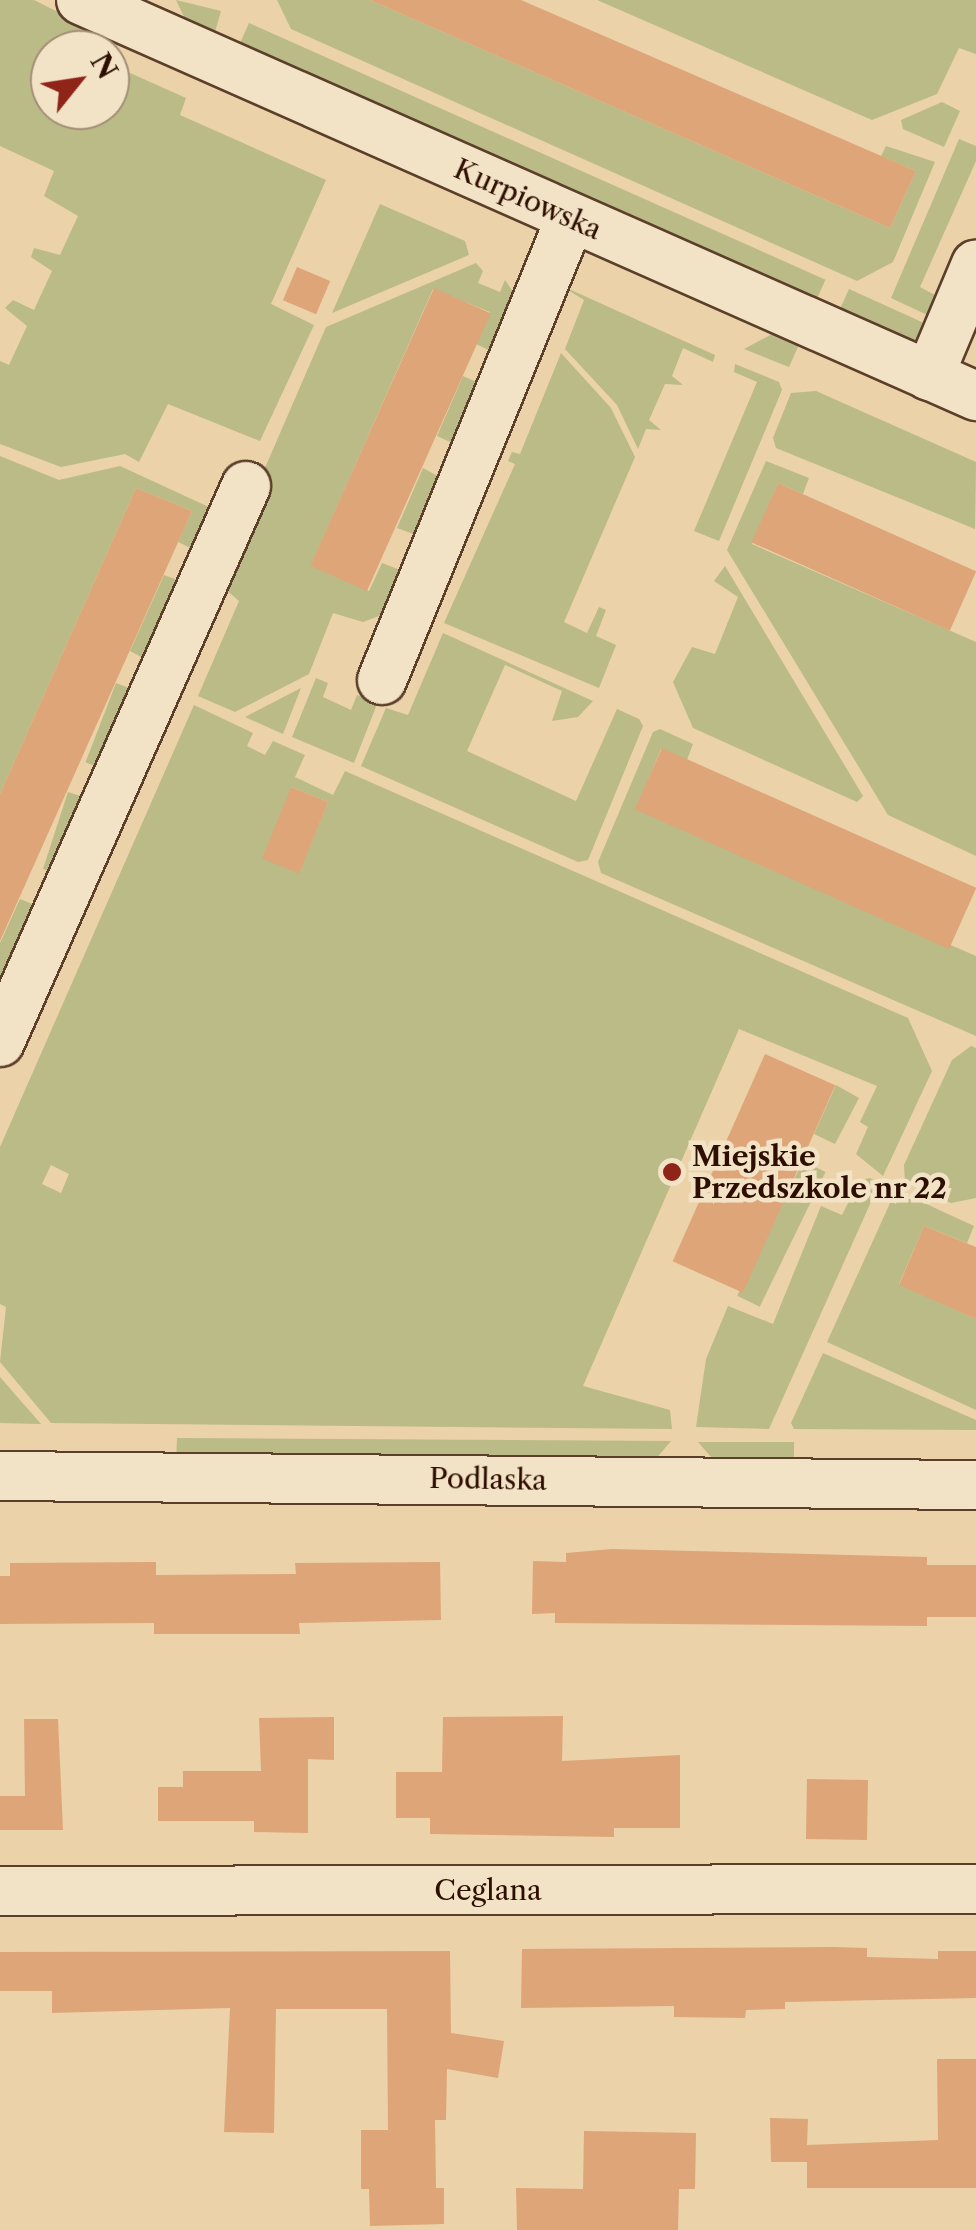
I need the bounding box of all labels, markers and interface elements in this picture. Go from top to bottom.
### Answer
north arrow [30,30,130,130]
text: N [83,47,125,85]
street label: Kurpiowska [449,151,607,247]
place label: Miejskie Przedszkole nr 22 [692,1139,947,1205]
marker: Miejskie Przedszkole nr 22 [661,1161,683,1183]
street label: Podlaska [429,1461,547,1497]
street label: Ceglana [434,1873,542,1907]

